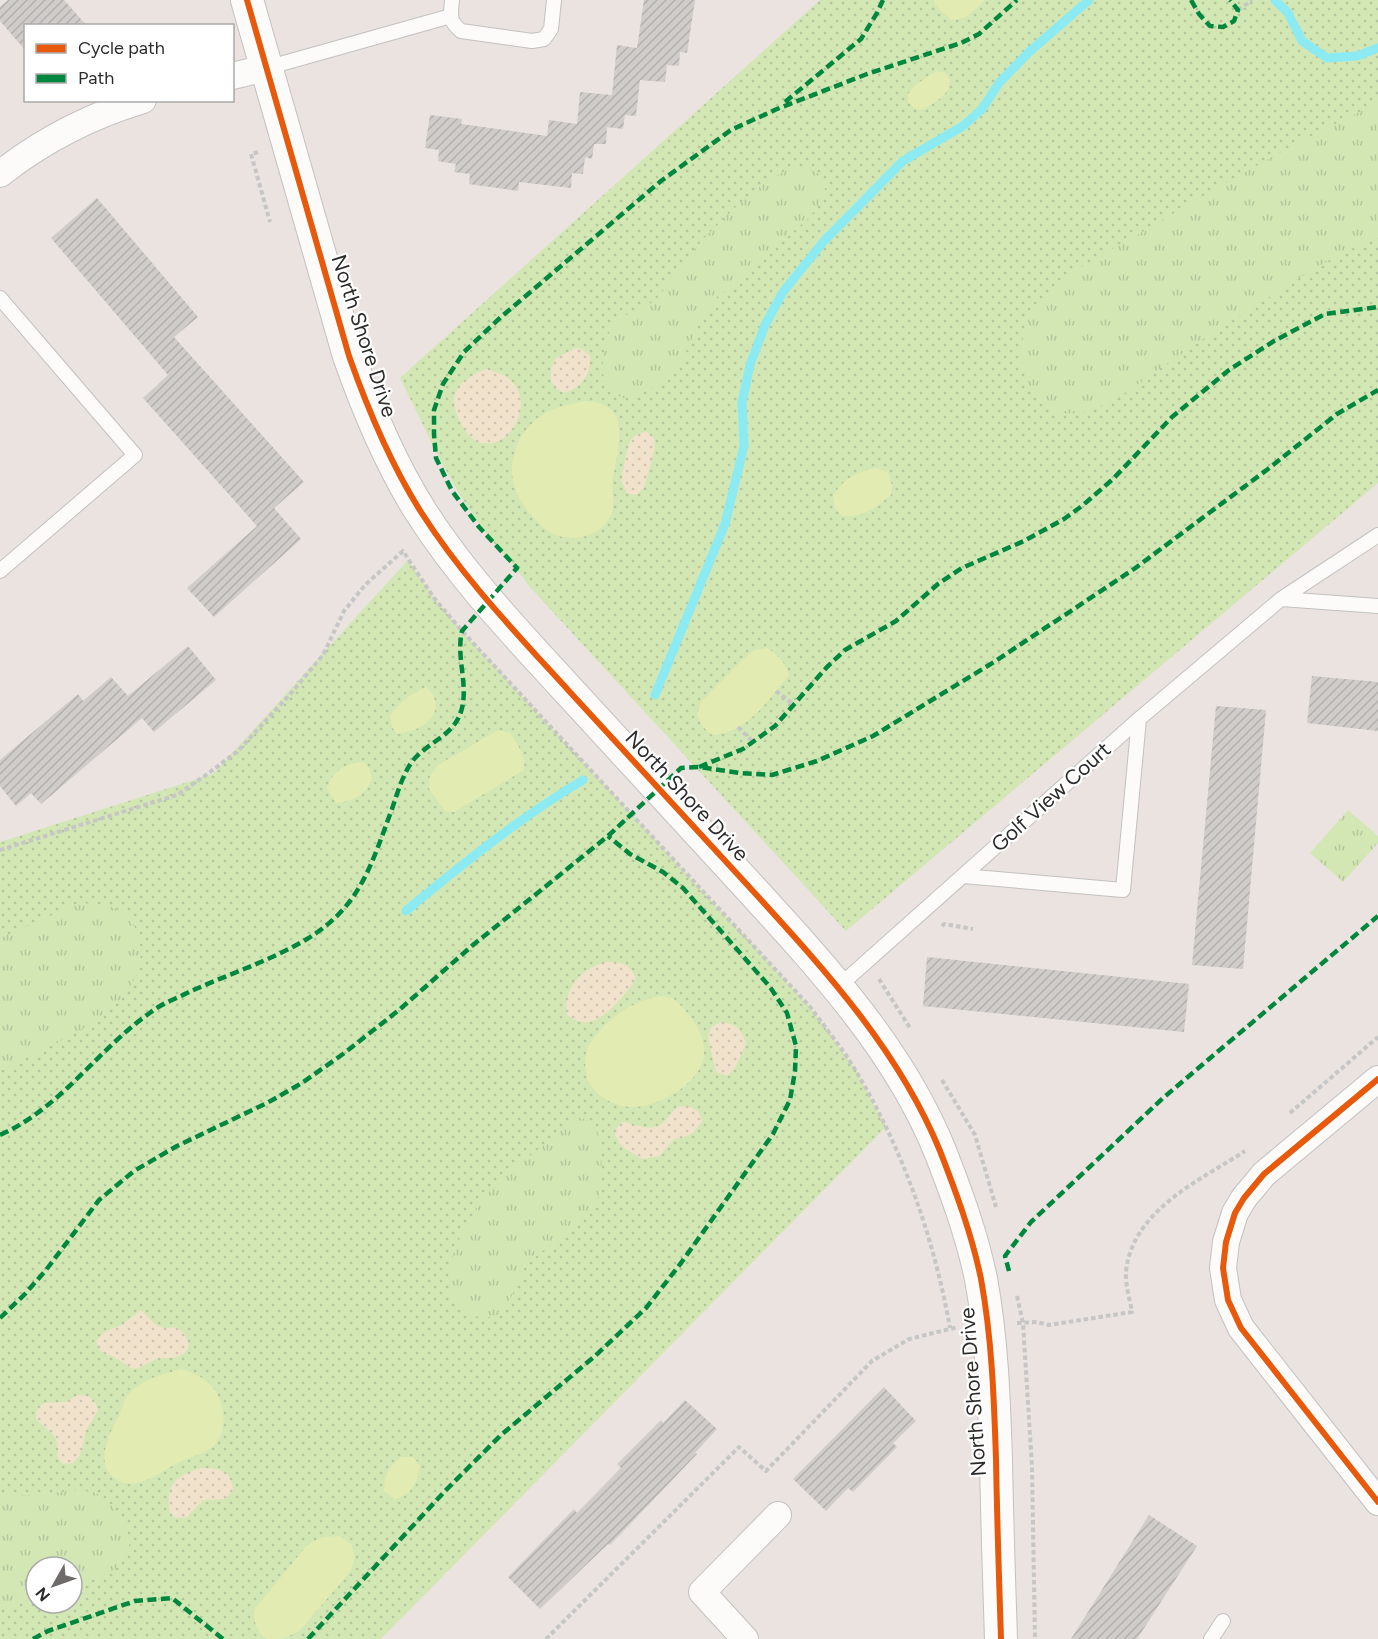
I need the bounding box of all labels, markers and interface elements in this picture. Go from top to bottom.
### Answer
legend [24,24,234,102]
text: Cycle path [78,37,165,59]
text: Path [78,67,114,89]
street label: North Shore Drive [326,251,403,420]
street label: North Shore Drive [620,725,754,866]
street label: Golf View Court [986,736,1116,857]
street label: North Shore Drive [954,1307,991,1477]
north arrow [24,1555,84,1615]
text: N [32,1583,54,1605]

